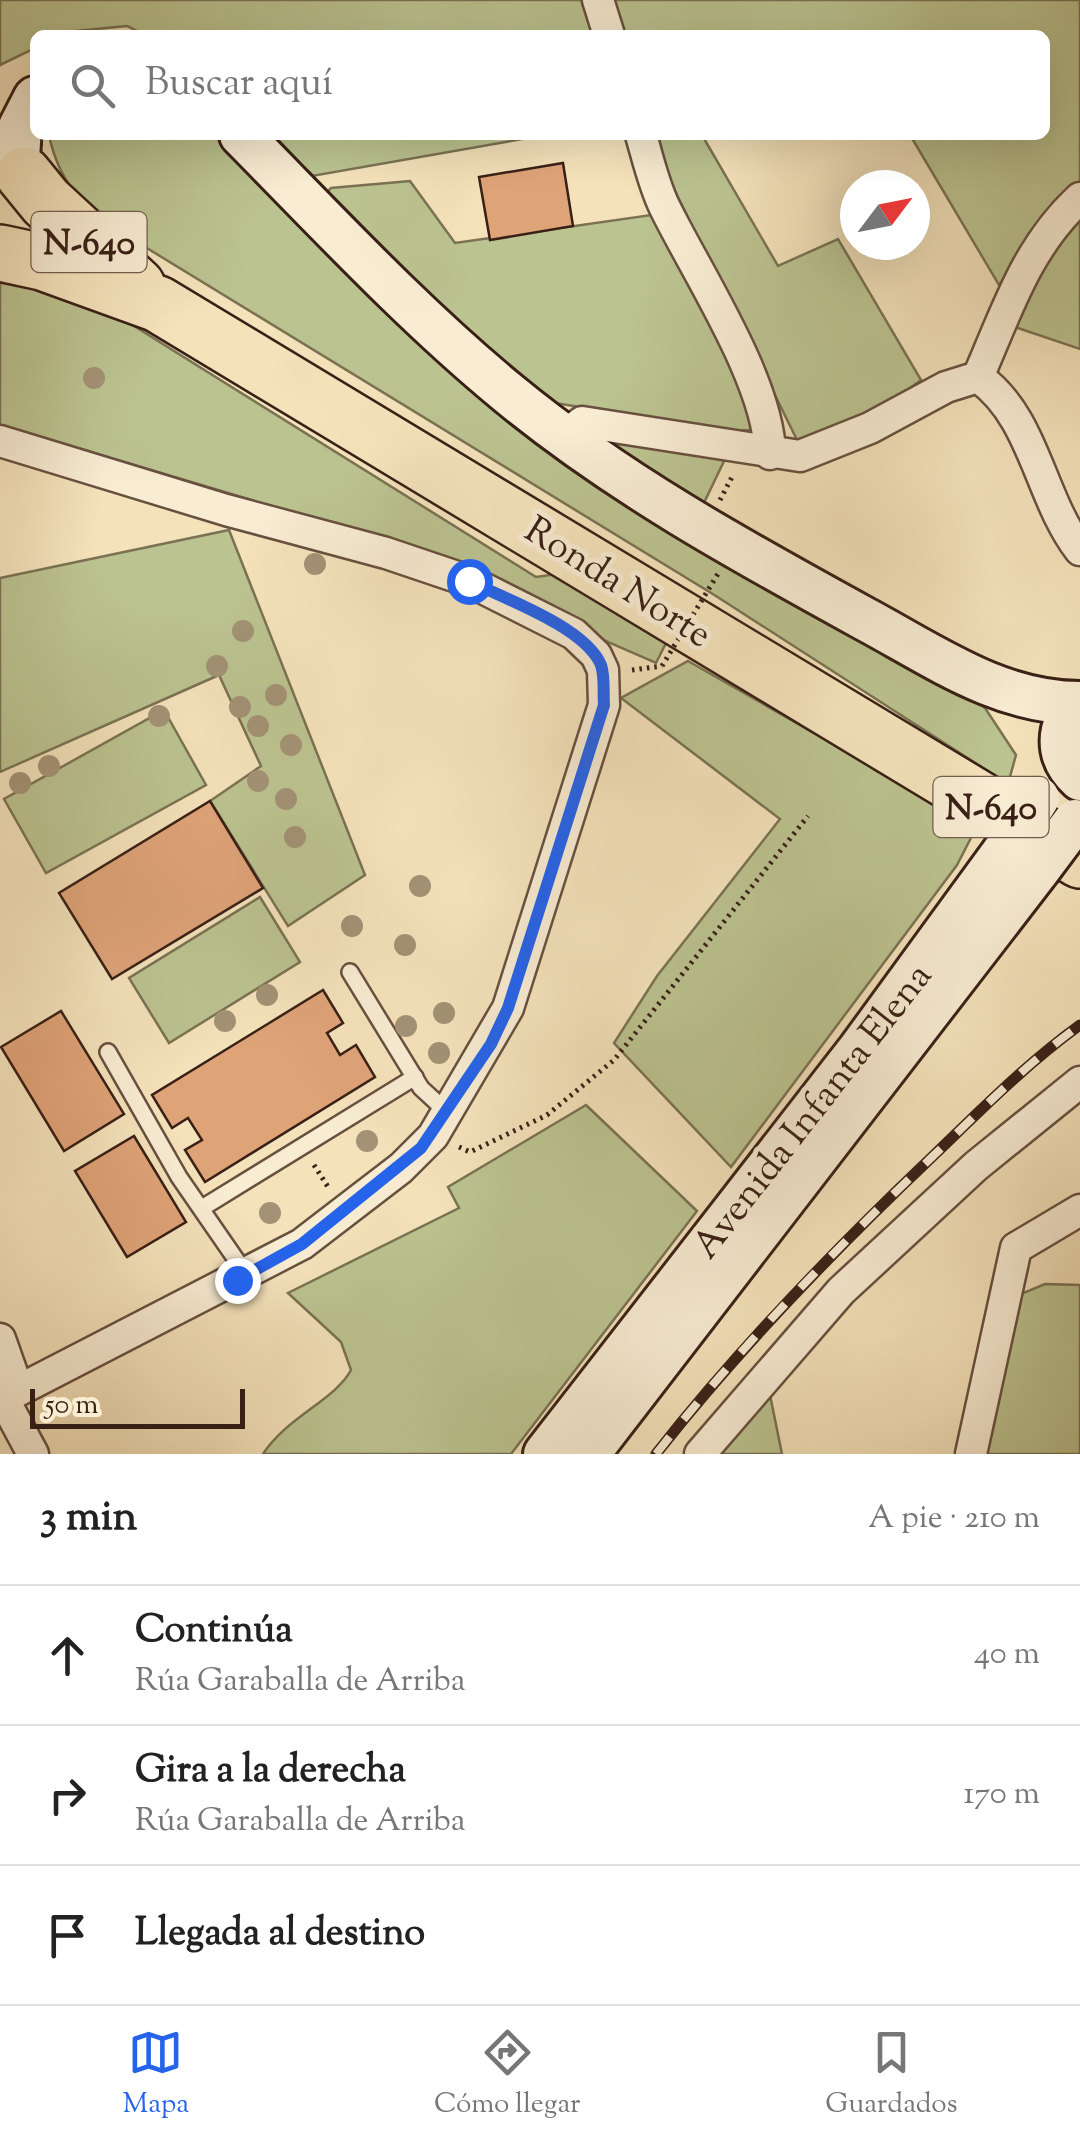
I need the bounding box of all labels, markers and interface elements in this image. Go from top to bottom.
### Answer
search box [30,30,1050,140]
icon: search [65,58,120,113]
text: Buscar aquí [145,58,333,112]
north arrow [840,170,930,260]
road number: N-640 [32,212,146,272]
street label: Ronda Norte [513,505,721,663]
route start [447,559,493,605]
road number: N-640 [934,777,1048,837]
street label: Avenida Infanta Elena [681,953,947,1272]
route end [215,1258,261,1304]
scale bar [30,1384,245,1428]
text: 50 m [45,1386,99,1426]
text: 3 min [40,1489,137,1549]
text: A pie · 210 m [868,1496,1040,1542]
text: Continúa [135,1605,293,1659]
icon: ahead [40,1628,95,1683]
text: 40 m [974,1632,1040,1678]
text: Rúa Garaballa de Arriba [135,1659,466,1705]
text: Gira a la derecha [135,1745,406,1799]
icon: right [40,1768,95,1823]
text: 170 m [963,1772,1040,1818]
text: Rúa Garaballa de Arriba [135,1799,466,1845]
icon: arrive [40,1908,95,1963]
text: Llegada al destino [135,1908,425,1962]
tab: Mapa [122,2025,189,2125]
tab: Cómo llegar [434,2025,580,2125]
tab: Guardados [825,2025,958,2125]

